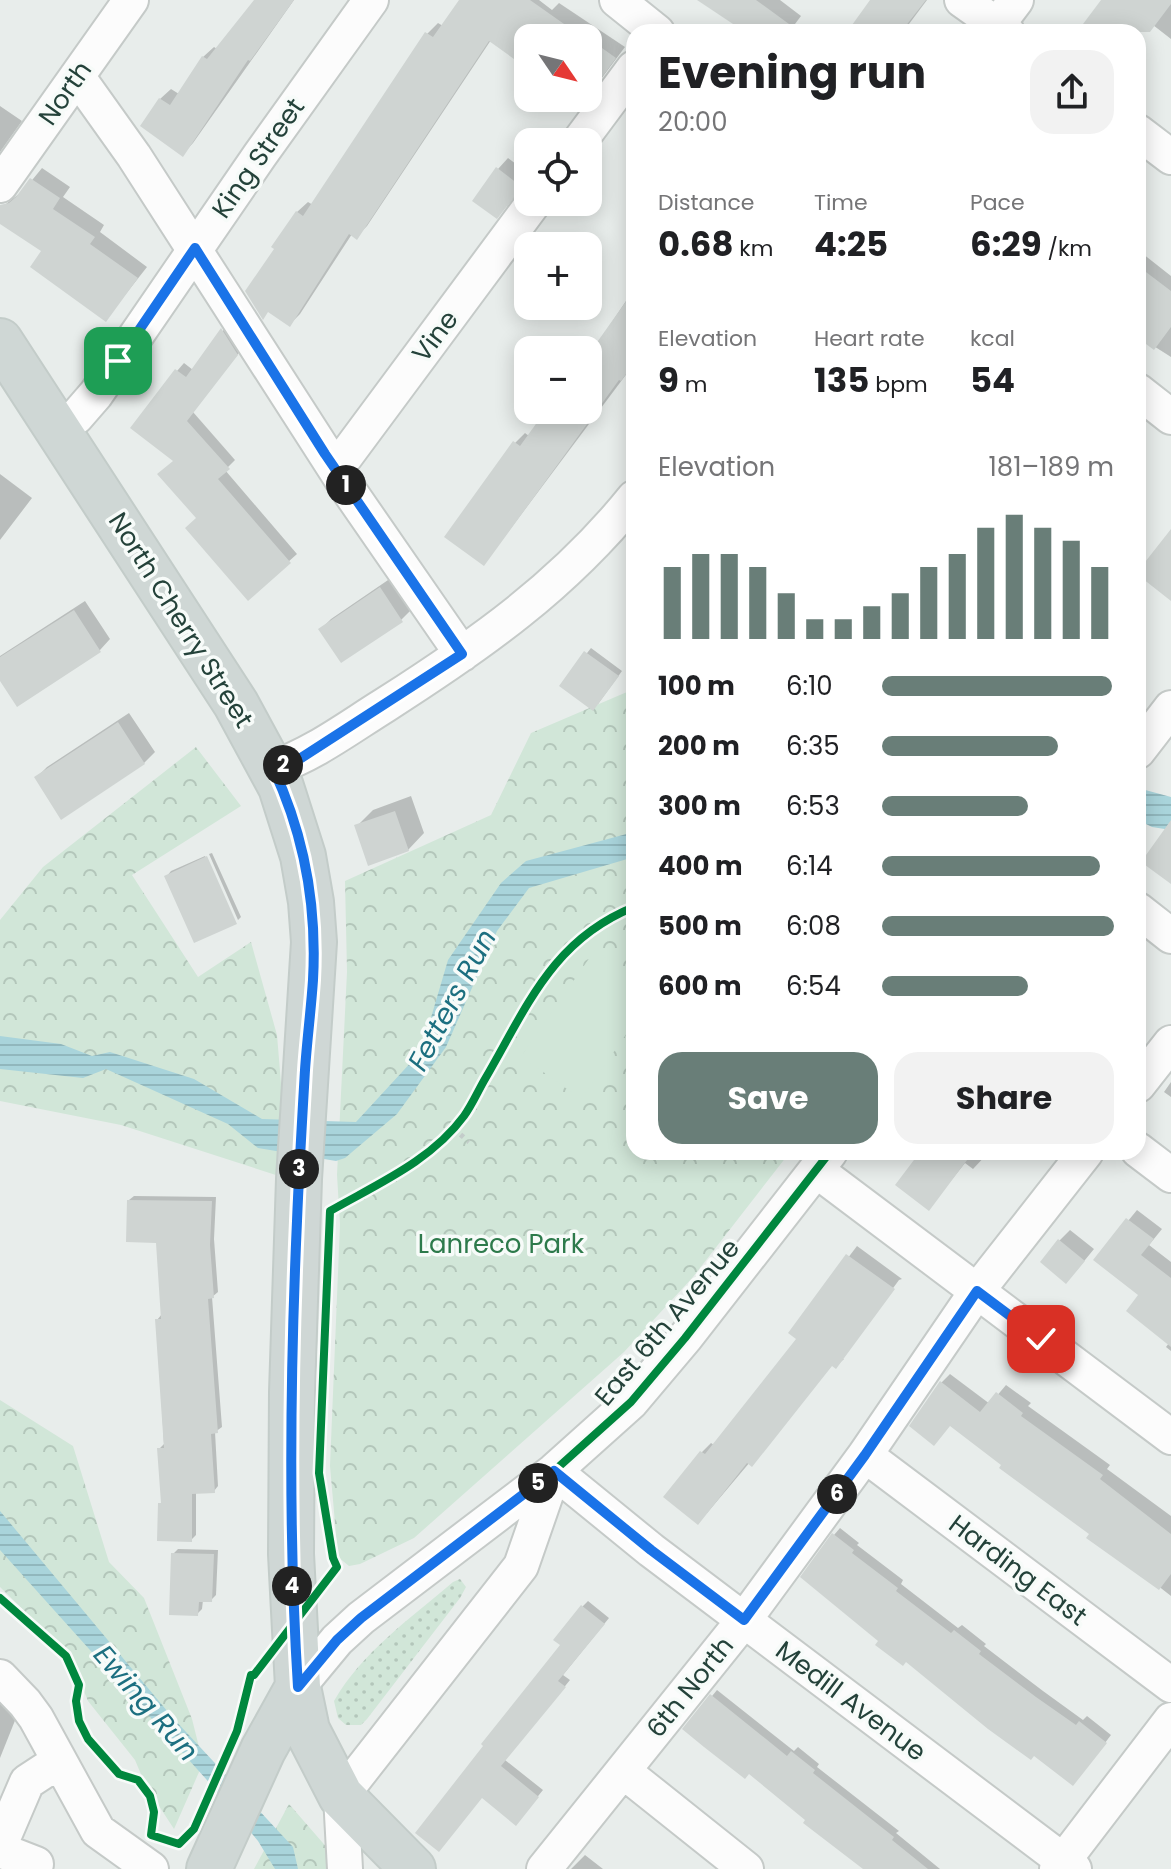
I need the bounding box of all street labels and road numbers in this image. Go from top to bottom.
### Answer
street label: North [30,54,100,132]
street label: King Street [203,91,313,225]
street label: Vine [404,303,466,369]
street label: North Cherry Street [100,505,262,735]
street label: East 6th Avenue [586,1231,748,1413]
street label: Harding East [942,1506,1094,1634]
street label: 6th North [638,1629,742,1745]
street label: Medill Avenue [768,1633,934,1769]

